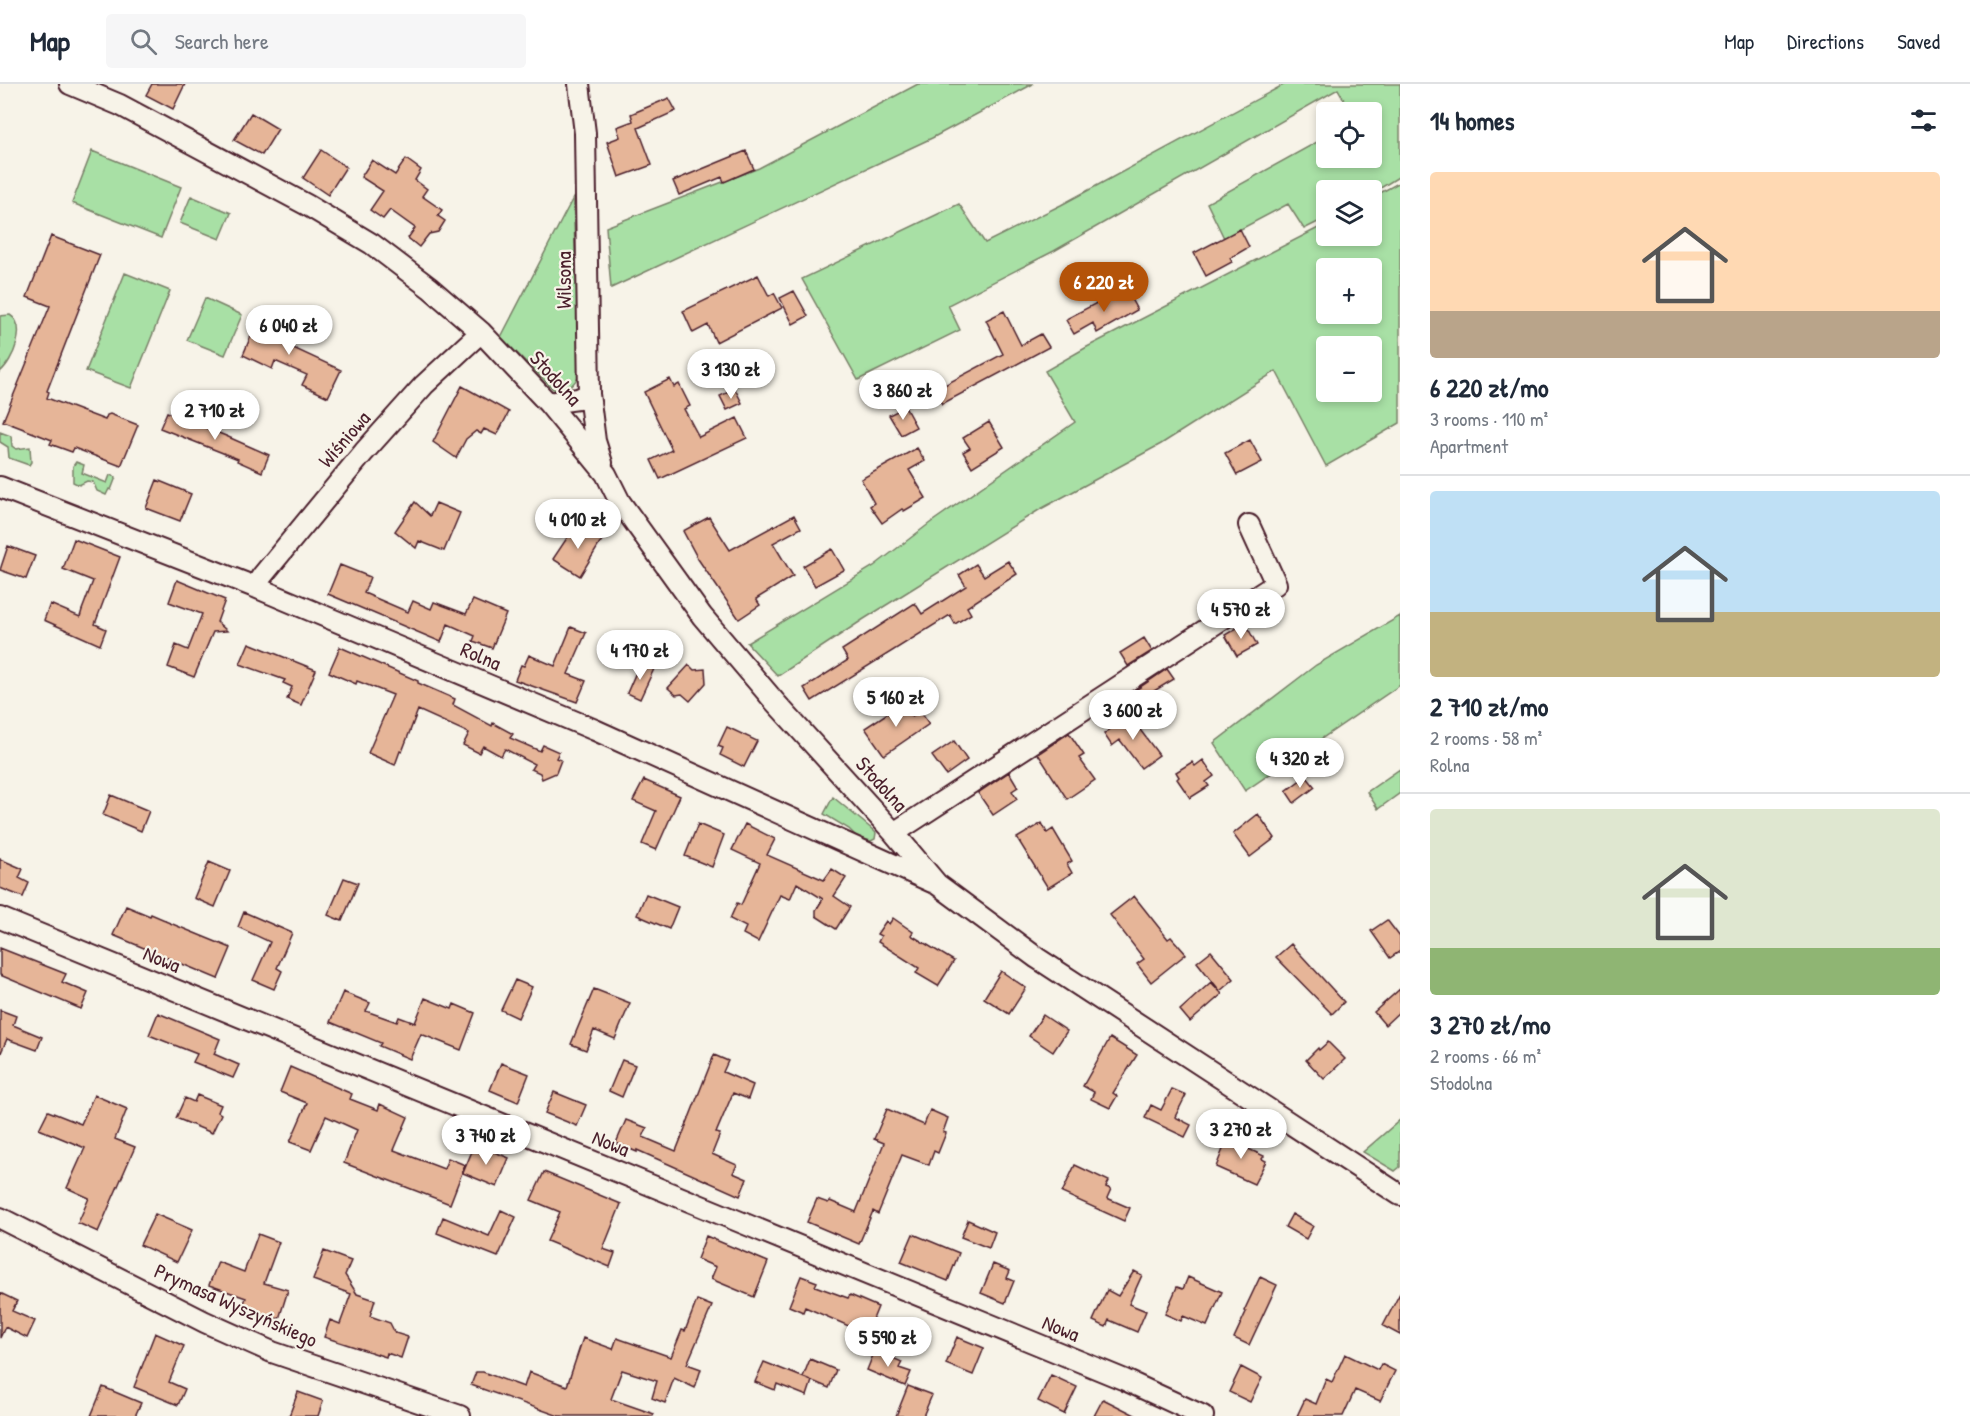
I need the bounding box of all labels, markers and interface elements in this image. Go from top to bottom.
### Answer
search box [106,14,526,68]
text: Map [30,22,70,60]
icon: search [127,25,160,58]
text: Search here [175,26,269,56]
text: Map [1724,27,1754,56]
text: Directions [1787,27,1864,56]
text: Saved [1897,27,1940,56]
map controls [1316,102,1382,402]
button: locate [1316,102,1382,168]
text: 14 homes [1430,103,1515,138]
icon: filters [1907,104,1940,137]
button: layers [1316,180,1382,246]
icon: home [1631,211,1739,319]
street label: Wilsona [549,251,578,309]
button: + [1316,258,1382,324]
pin: 6 220 zł [1042,262,1166,313]
text: 6 220 zł [1073,268,1135,295]
pin: 6 040 zł [227,305,351,356]
text: 6 040 zł [260,311,318,338]
button: − [1316,336,1382,402]
street label: Stodolna [523,344,589,412]
pin: 3 130 zł [669,349,793,400]
text: 3 130 zł [701,355,761,382]
pin: 3 860 zł [841,370,965,421]
text: 6 220 zł/mo [1430,370,1548,405]
text: 3 860 zł [873,376,933,403]
pin: 2 710 zł [153,390,277,441]
text: 2 710 zł [185,396,245,423]
street label: Wiśniowa [311,404,377,474]
text: 3 rooms · 110 m² [1430,405,1548,432]
text: Apartment [1430,432,1508,459]
pin: 4 010 zł [516,499,640,550]
text: 4 010 zł [549,505,607,532]
icon: home [1631,530,1739,638]
pin: 4 570 zł [1179,589,1303,640]
text: 4 570 zł [1211,595,1271,622]
pin: 4 170 zł [578,630,702,681]
street label: Rolna [456,635,506,677]
text: 4 170 zł [611,636,669,663]
pin: 5 160 zł [834,677,958,728]
text: 5 160 zł [867,683,925,710]
text: 2 710 zł/mo [1430,689,1548,724]
pin: 3 600 zł [1071,690,1195,741]
text: 3 600 zł [1103,696,1163,723]
text: 2 rooms · 58 m² [1430,724,1542,751]
pin: 4 320 zł [1238,738,1362,789]
text: 4 320 zł [1270,744,1330,771]
street label: Stodolna [849,750,915,818]
text: Rolna [1430,751,1469,778]
icon: home [1631,848,1739,956]
street label: Nowa [139,939,185,979]
text: 3 270 zł/mo [1430,1007,1550,1042]
text: 2 rooms · 66 m² [1430,1042,1541,1069]
text: Stodolna [1430,1069,1492,1096]
pin: 3 270 zł [1179,1109,1303,1160]
pin: 3 740 zł [424,1115,548,1166]
text: 3 270 zł [1210,1115,1272,1142]
text: 3 740 zł [456,1121,516,1148]
street label: Nowa [588,1123,634,1163]
street label: Prymasa Wyszyńskiego [150,1256,322,1354]
street label: Nowa [1038,1308,1084,1348]
pin: 5 590 zł [826,1317,950,1368]
text: 5 590 zł [859,1323,917,1350]

